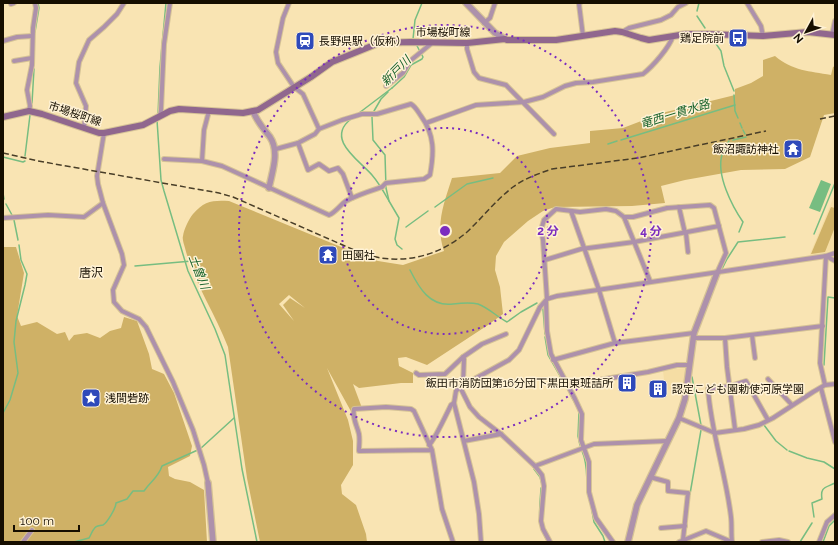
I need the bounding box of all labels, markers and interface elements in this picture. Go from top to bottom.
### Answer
north arrow [786,12,826,52]
street label: 市場桜町線 [416,26,471,39]
bus stop icon: 鶏足院前 [727,27,749,49]
station icon: 長野県駅（仮称） [294,30,316,52]
text: N [791,31,806,46]
place label: 鶏足院前 [680,32,724,45]
place label: 長野県駅（仮称） [319,35,407,48]
water label: 新戸川 [378,52,415,89]
water label: 竜西一貫水路 [639,96,712,131]
street label: 市場桜町線 [47,99,103,129]
temple icon: 飯沼諏訪神社 [782,138,804,160]
place label: 飯沼諏訪神社 [713,143,779,156]
centre of rings [438,224,452,238]
text: 2 分 [537,224,559,238]
text: 4 分 [640,224,662,238]
temple icon: 田園社 [317,244,339,266]
place label: 田園社 [342,249,375,262]
water label: 土曽川 [186,253,213,293]
district label: 唐沢 [79,266,103,280]
building icon: 飯田市消防団第16分団下黒田東班詰所 [616,372,638,394]
place label: 飯田市消防団第16分団下黒田東班詰所 [426,377,614,390]
building icon: 認定こども園勅使河原学園 [647,378,669,400]
place label: 認定こども園勅使河原学園 [672,383,804,396]
place icon: 浅間砦跡 [80,387,102,409]
place label: 浅間砦跡 [105,392,149,405]
scale bar [14,507,79,533]
text: 100 m [20,514,54,528]

